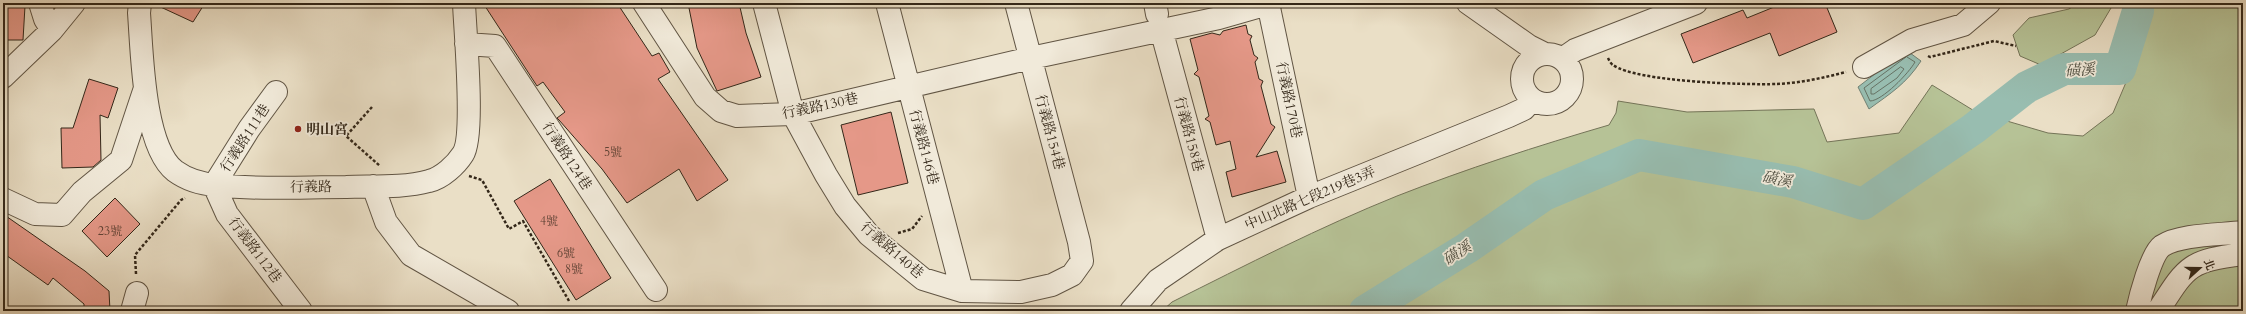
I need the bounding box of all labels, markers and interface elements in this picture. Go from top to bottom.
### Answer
water label: 磺溪 [2064,59,2098,81]
street label: 行義路170巷 [1272,60,1306,140]
street label: 行義路130巷 [780,89,860,123]
street label: 行義路154巷 [1031,92,1069,172]
street label: 行義路158巷 [1170,94,1208,174]
street label: 行義路111巷 [216,100,274,176]
street label: 行義路146巷 [905,107,943,187]
street label: 行義路124巷 [538,118,596,194]
place label: 明山宮 [306,120,348,139]
marker: 明山宮 [293,124,303,134]
house number: 5號 [604,144,622,160]
street label: 中山北路七段219巷3弄 [1242,162,1378,234]
water label: 磺溪 [1760,166,1796,192]
street label: 行義路 [290,177,332,197]
street label: 行義路112巷 [224,213,286,287]
house number: 4號 [540,213,558,229]
street label: 行義路140巷 [857,217,927,283]
house number: 23號 [98,223,122,239]
water label: 磺溪 [1439,236,1477,269]
house number: 6號 [557,245,575,261]
north arrow [2180,248,2220,288]
text: 北 [2200,257,2218,272]
house number: 8號 [565,261,583,277]

